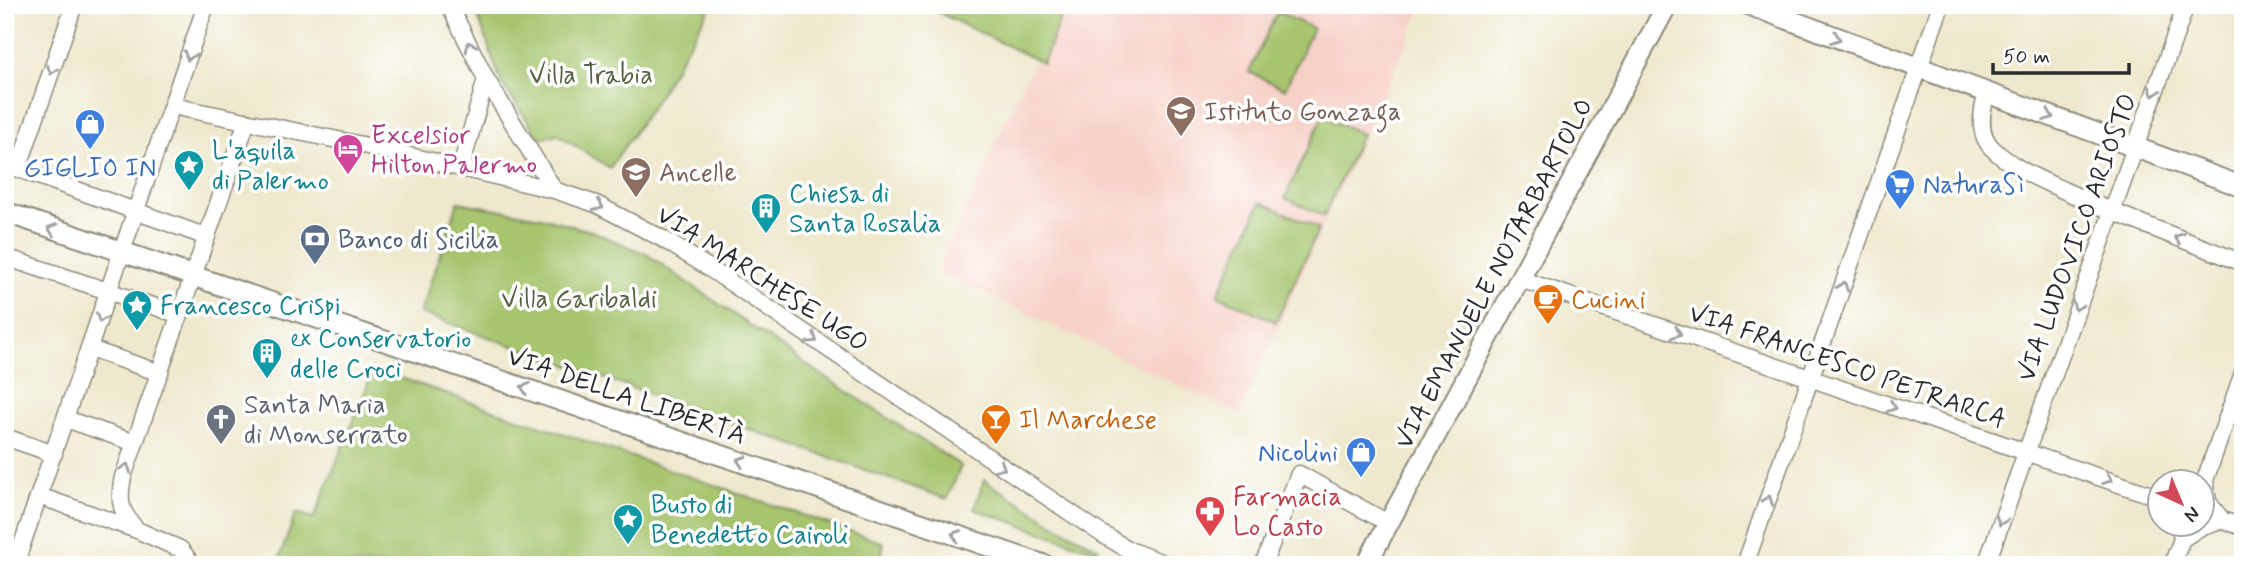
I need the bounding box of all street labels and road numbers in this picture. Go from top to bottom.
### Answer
street label: VIA LUDOVICO ARIOSTO [2010,89,2146,386]
street label: VIA EMANUELE NOTARBARTOLO [1388,93,1602,455]
street label: VIA MARCHESE UGO [649,198,874,361]
street label: VIA FRANCESCO PETRARCA [1684,297,2010,437]
street label: VIA DELLA LIBERTÀ [503,340,750,454]

